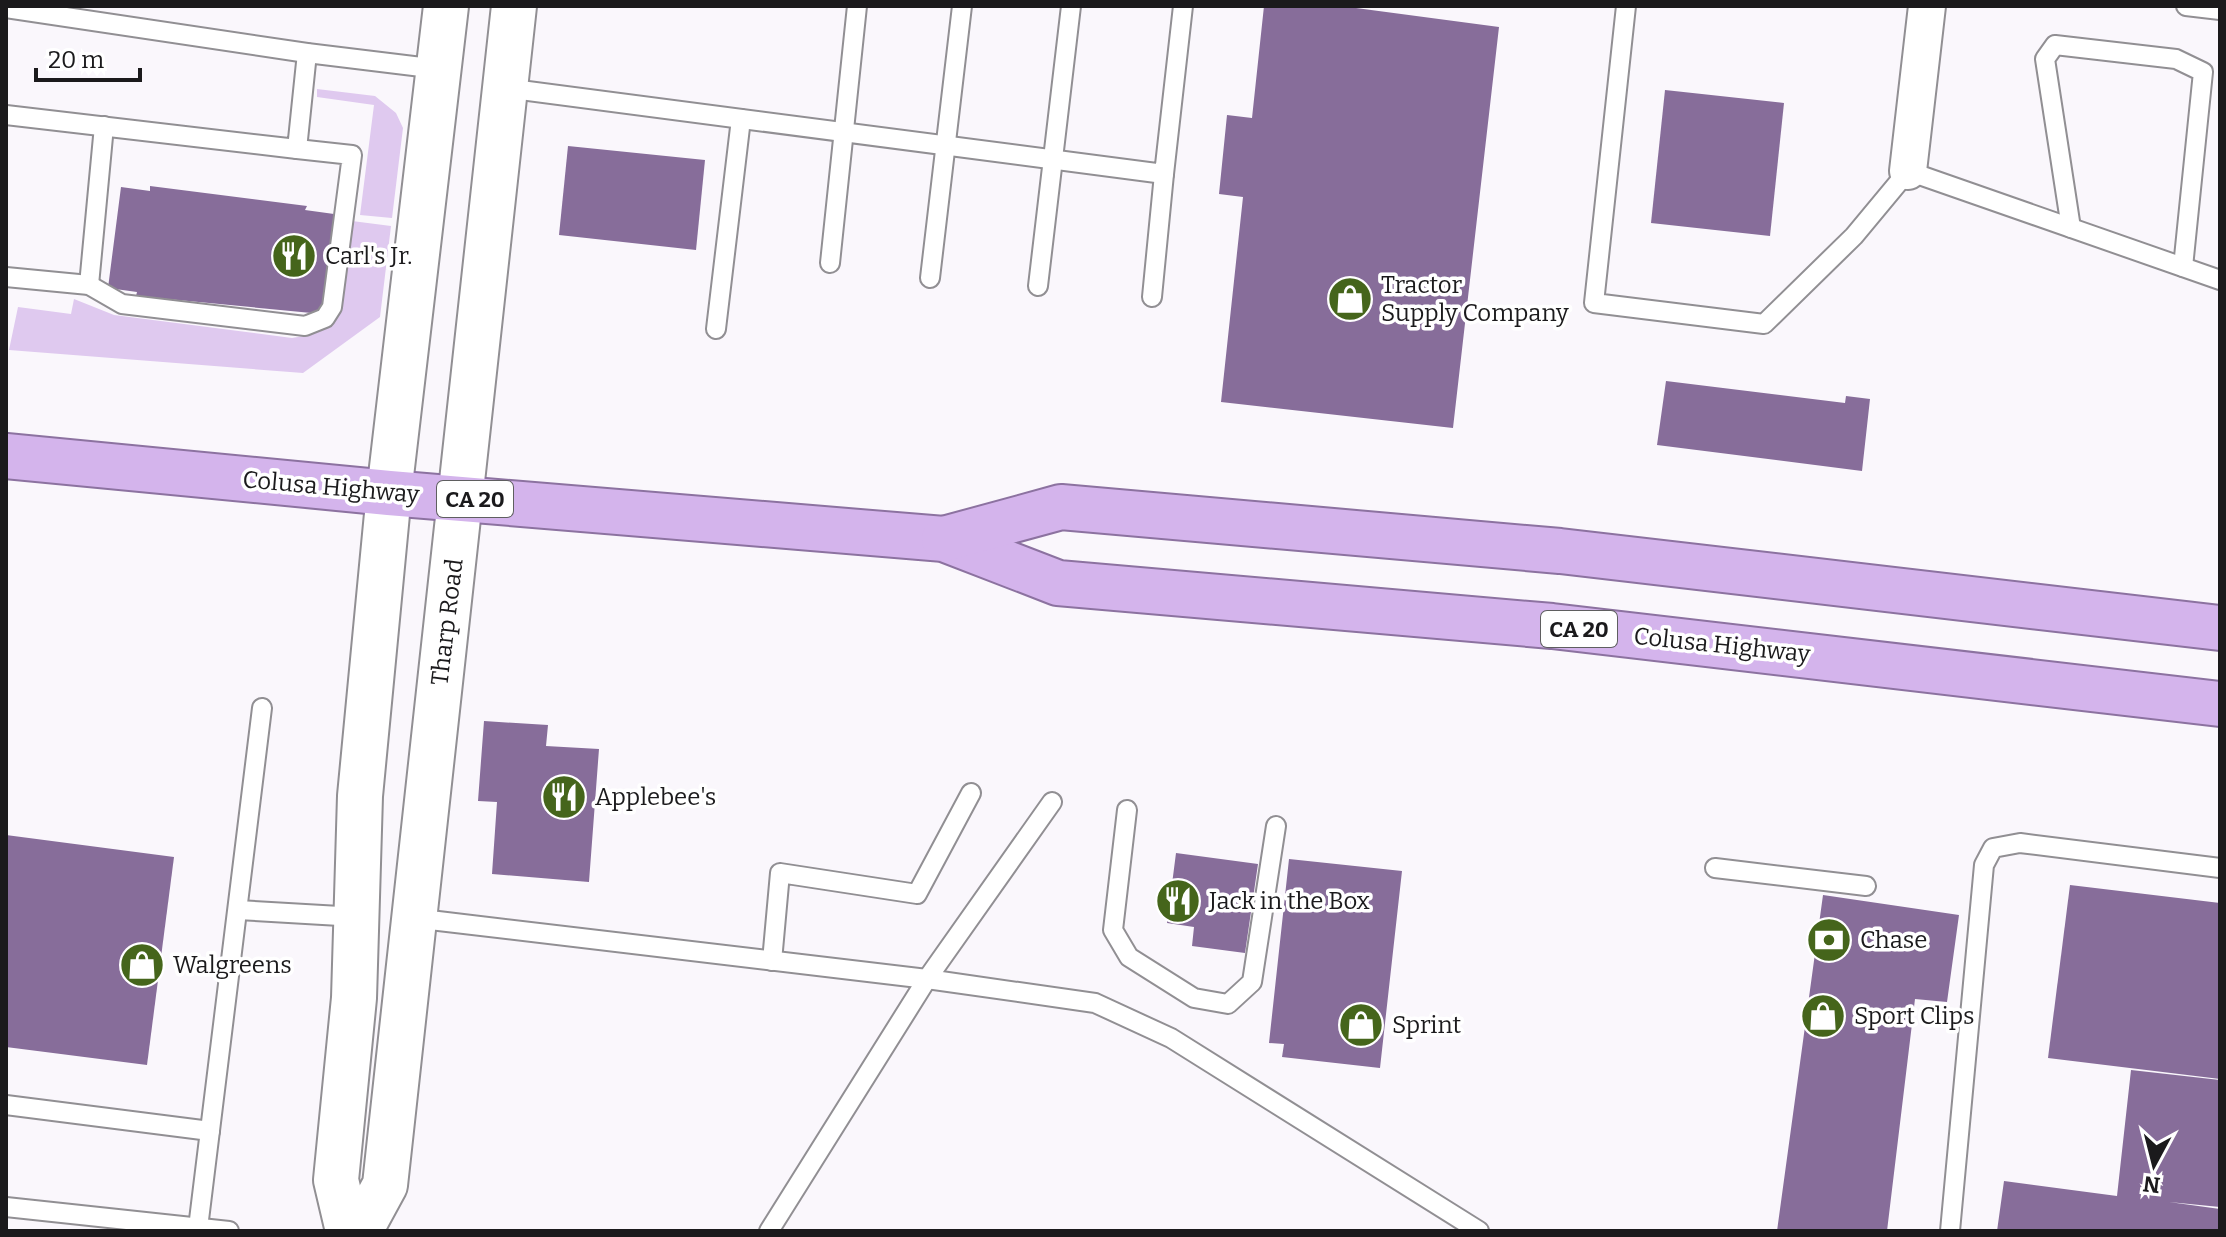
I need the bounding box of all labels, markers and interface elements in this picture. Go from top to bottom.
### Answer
scale bar [36,32,140,82]
text: 20 m [48,46,104,74]
restaurant icon: Carl's Jr. [270,232,318,280]
place label: Carl's Jr. [325,242,412,270]
place label: Tractor Supply Company [1381,271,1569,327]
shop icon: Tractor Supply Company [1326,275,1374,323]
street label: Colusa Highway [241,465,421,509]
road number: CA 20 [437,481,513,517]
street label: Tharp Road [425,557,469,687]
road number: CA 20 [1541,611,1617,647]
street label: Colusa Highway [1632,622,1812,668]
restaurant icon: Applebee's [540,773,588,821]
place label: Applebee's [595,783,716,811]
restaurant icon: Jack in the Box [1154,877,1202,925]
place label: Jack in the Box [1208,887,1370,915]
bank icon: Chase [1805,916,1853,964]
place label: Chase [1860,926,1927,954]
shop icon: Walgreens [118,941,166,989]
place label: Walgreens [173,951,292,979]
shop icon: Sport Clips [1799,992,1847,1040]
shop icon: Sprint [1337,1001,1385,1049]
place label: Sport Clips [1854,1002,1974,1030]
place label: Sprint [1392,1011,1462,1039]
north arrow [2114,1125,2194,1205]
text: N [2142,1170,2162,1199]

